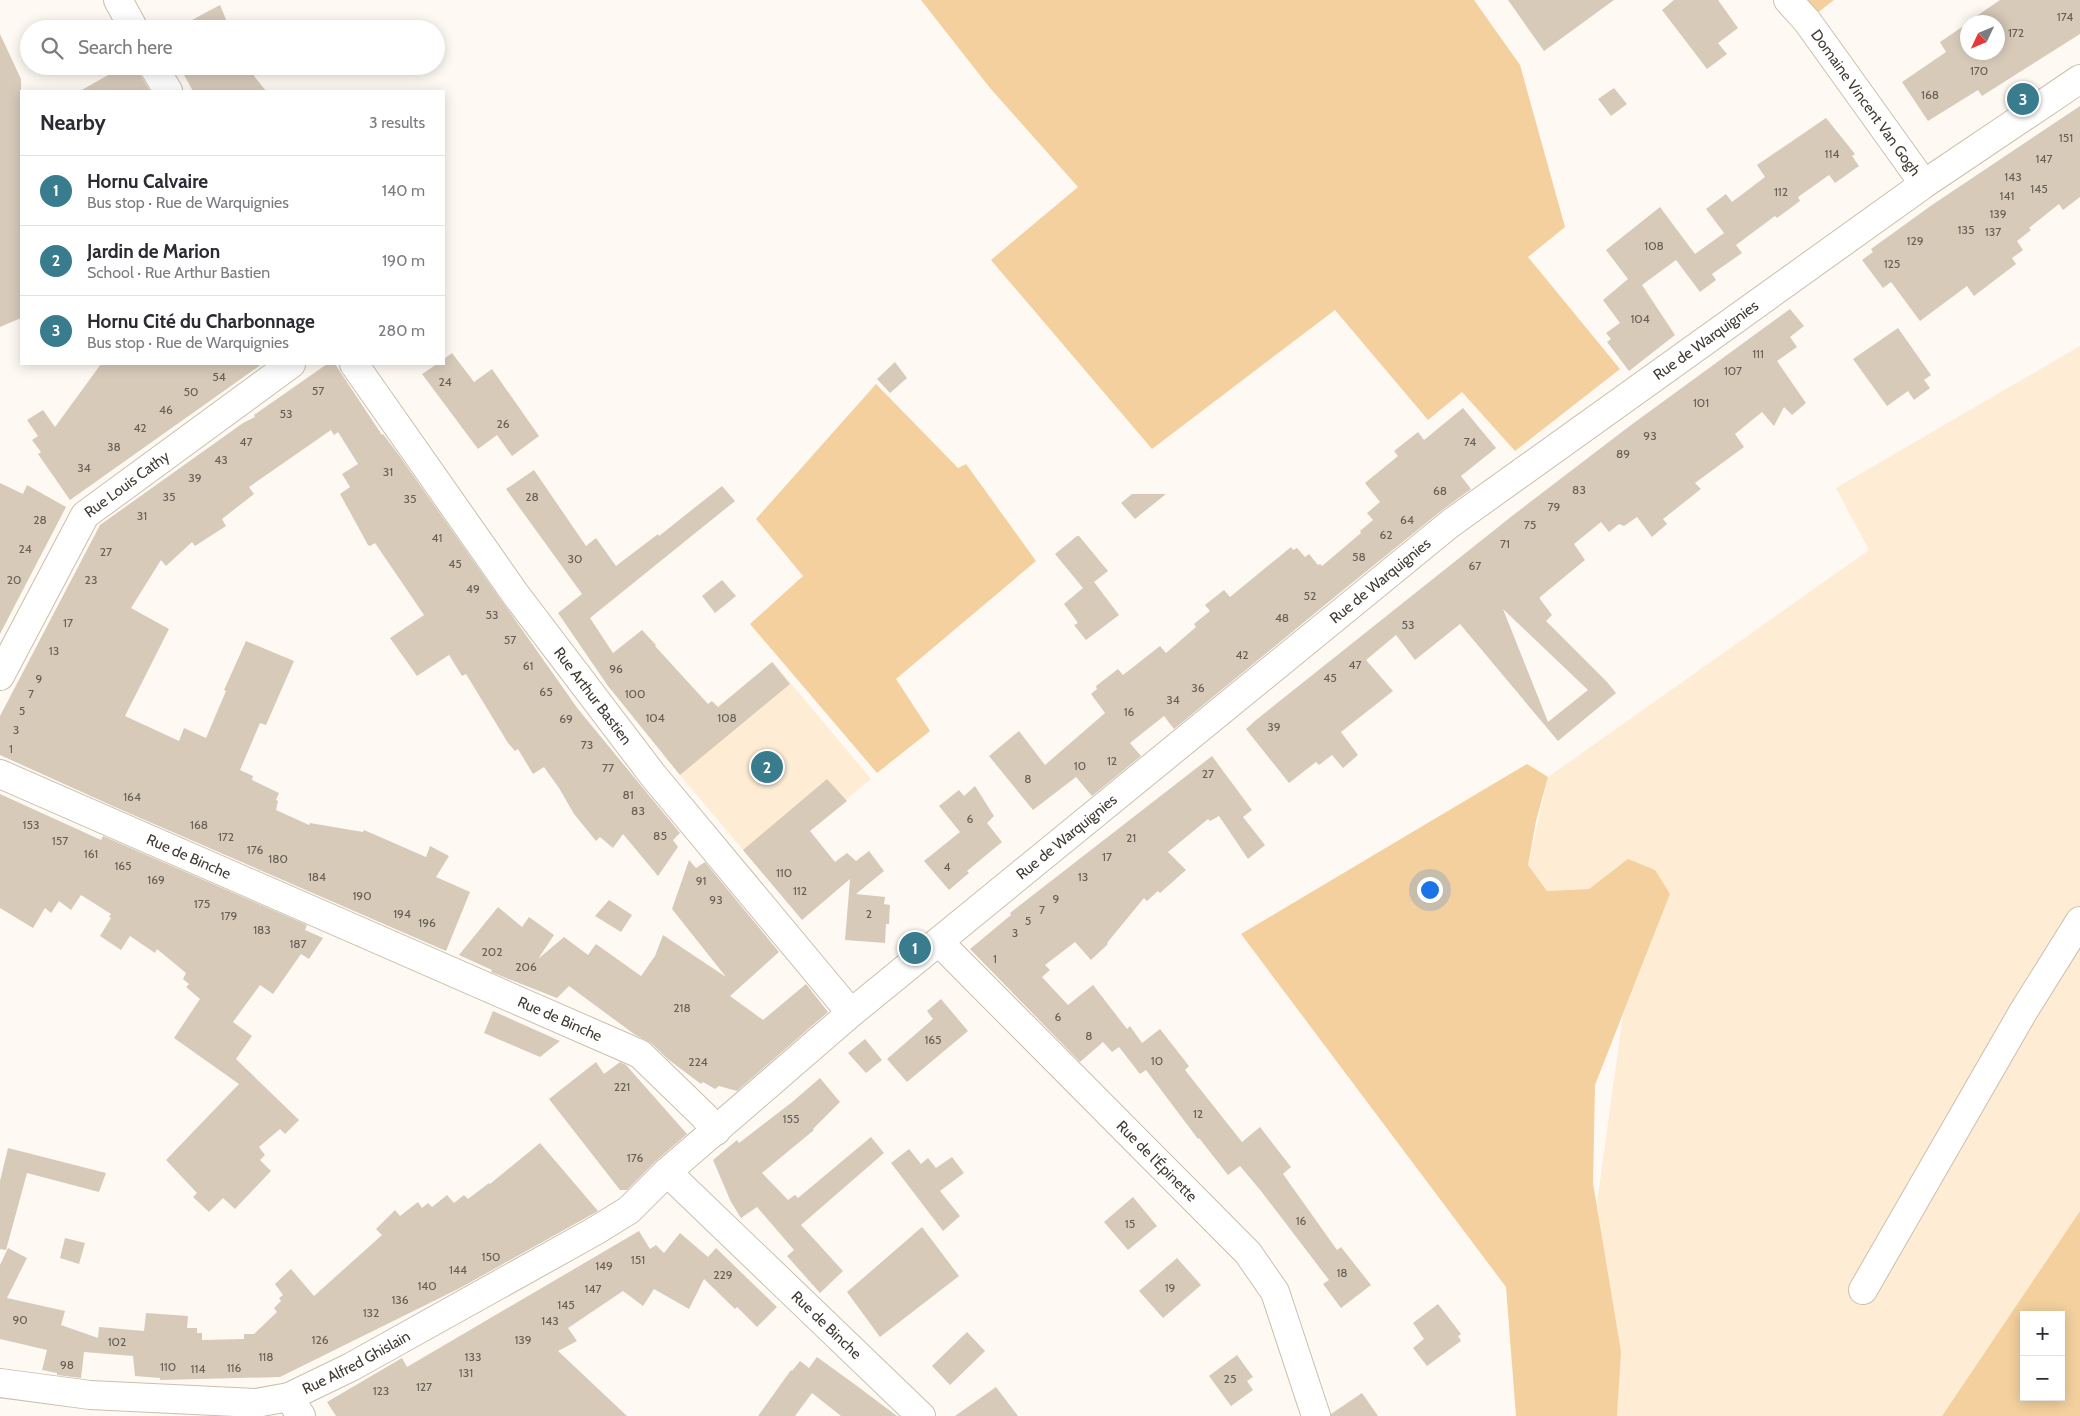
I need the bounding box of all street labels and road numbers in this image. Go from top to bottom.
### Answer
street label: Domaine Vincent Van Gogh [1807,26,1924,180]
street label: Rue de Warquignies [1650,297,1762,384]
street label: Rue Louis Cathy [81,447,173,521]
street label: Rue de Warquignies [1326,534,1434,627]
street label: Rue Arthur Bastien [550,644,636,748]
street label: Rue de Warquignies [1013,790,1121,883]
street label: Rue de Binche [144,830,234,883]
street label: Rue de Binche [515,993,605,1045]
street label: Rue de l'Épinette [1113,1117,1201,1206]
street label: Rue de Binche [788,1287,865,1363]
street label: Rue Alfred Ghislain [299,1327,413,1398]

